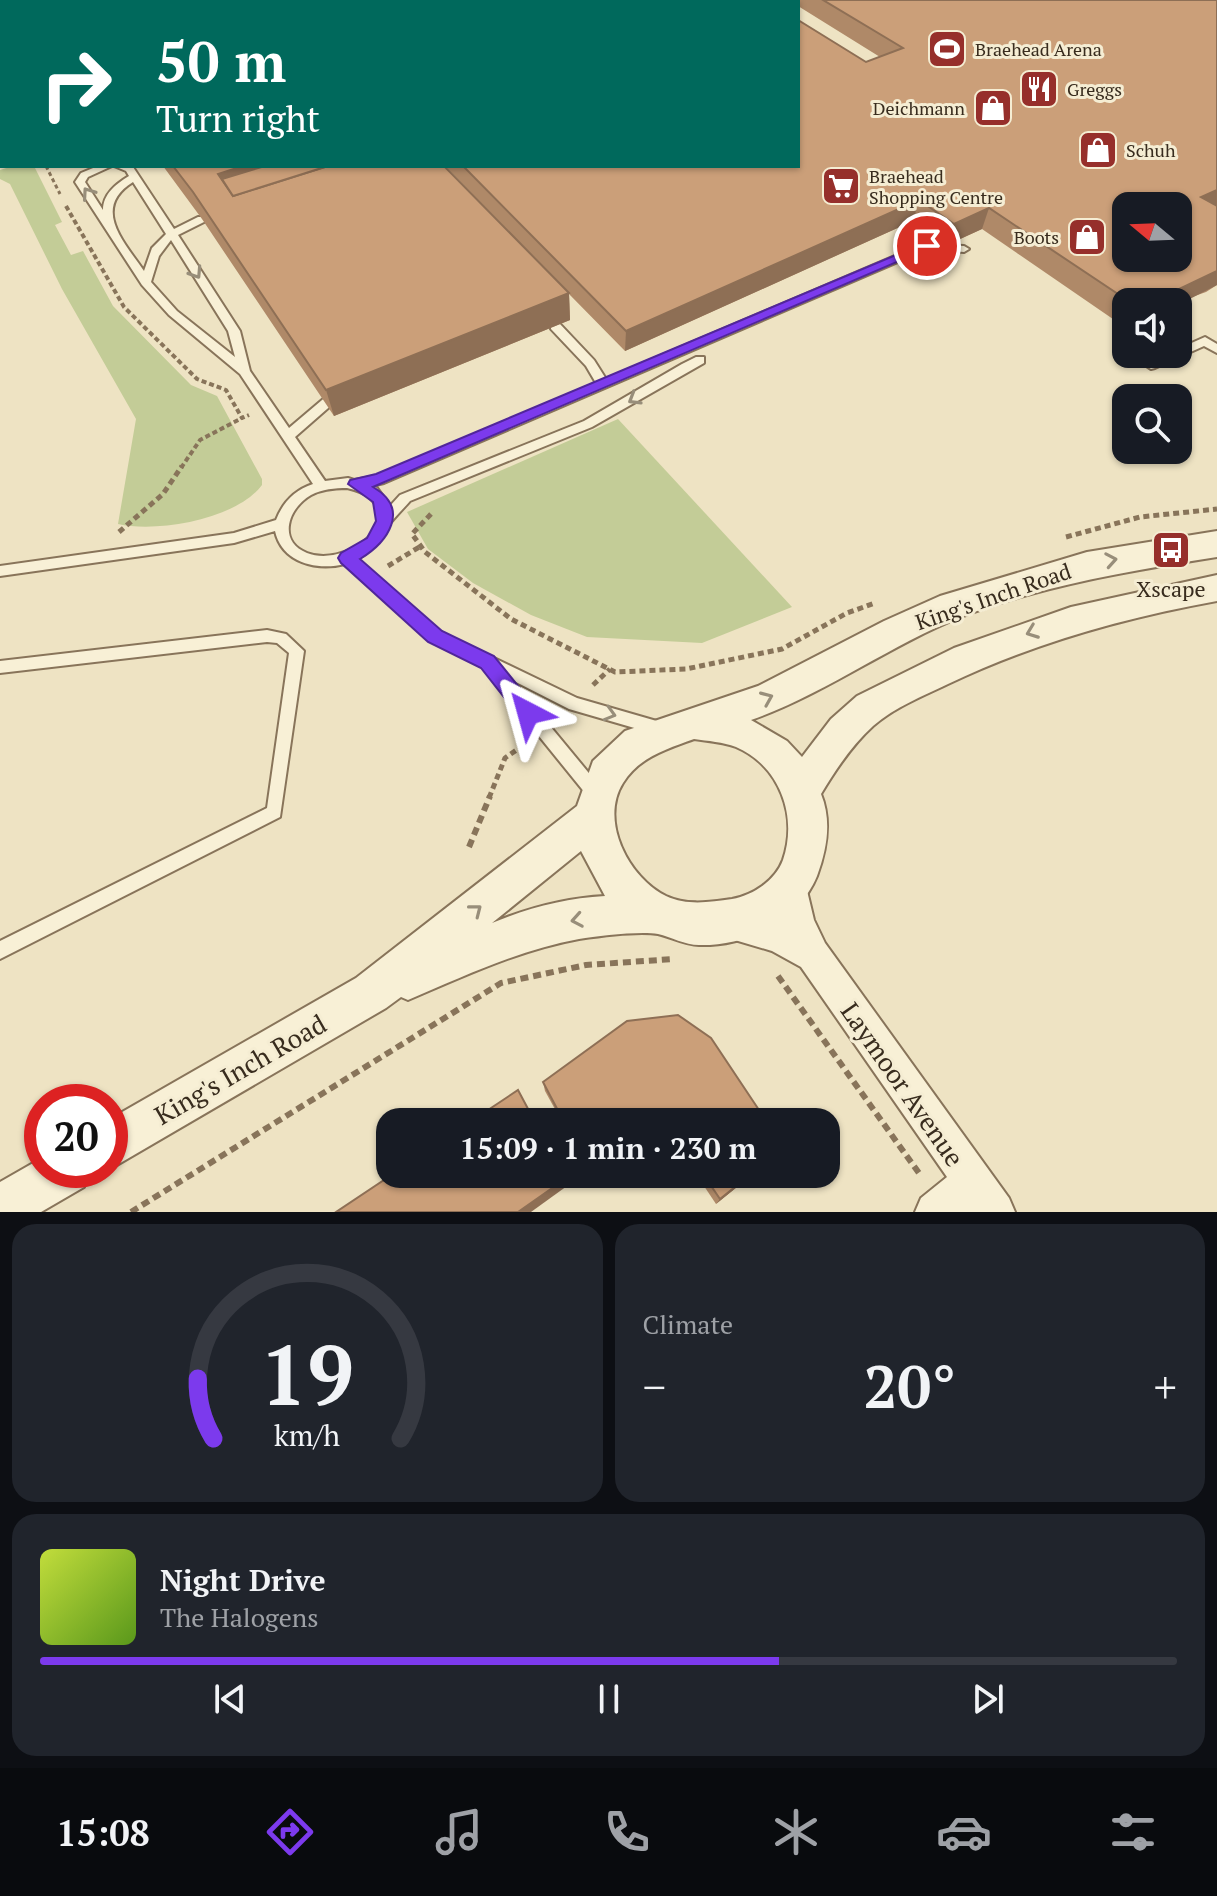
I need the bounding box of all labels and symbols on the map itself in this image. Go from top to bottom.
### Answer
sports icon: Braehead Arena [926,28,968,70]
place label: Braehead Arena [975,37,1102,61]
restaurant icon: Greggs [1018,68,1060,110]
place label: Greggs [1067,77,1122,101]
shop icon: Deichmann [972,87,1014,129]
place label: Deichmann [873,96,965,120]
shop icon: Schuh [1077,129,1119,171]
place label: Schuh [1126,138,1176,162]
place label: Braehead Shopping Centre [869,164,1003,209]
supermarket icon: Braehead Shopping Centre [820,165,862,207]
one-way arrow [83,188,98,202]
north arrow [1112,192,1192,272]
pin [893,212,961,280]
shop icon: Boots [1066,216,1108,258]
place label: Boots [1014,225,1059,249]
one-way arrow [187,264,202,279]
one-way arrow [628,389,643,405]
bus stop icon: Xscape [1150,529,1192,571]
one-way arrow [1104,553,1118,570]
street label: King's Inch Road [911,556,1075,636]
place label: Xscape [1136,574,1206,603]
one-way arrow [1026,622,1040,639]
position arrow [486,671,570,755]
one-way arrow [759,691,773,707]
one-way arrow [603,705,617,721]
one-way arrow [467,906,482,920]
one-way arrow [570,910,584,927]
street label: Laymoor Avenue [834,995,972,1173]
street label: King's Inch Road [148,1006,332,1132]
speed limit sign: 20 [24,1084,128,1188]

